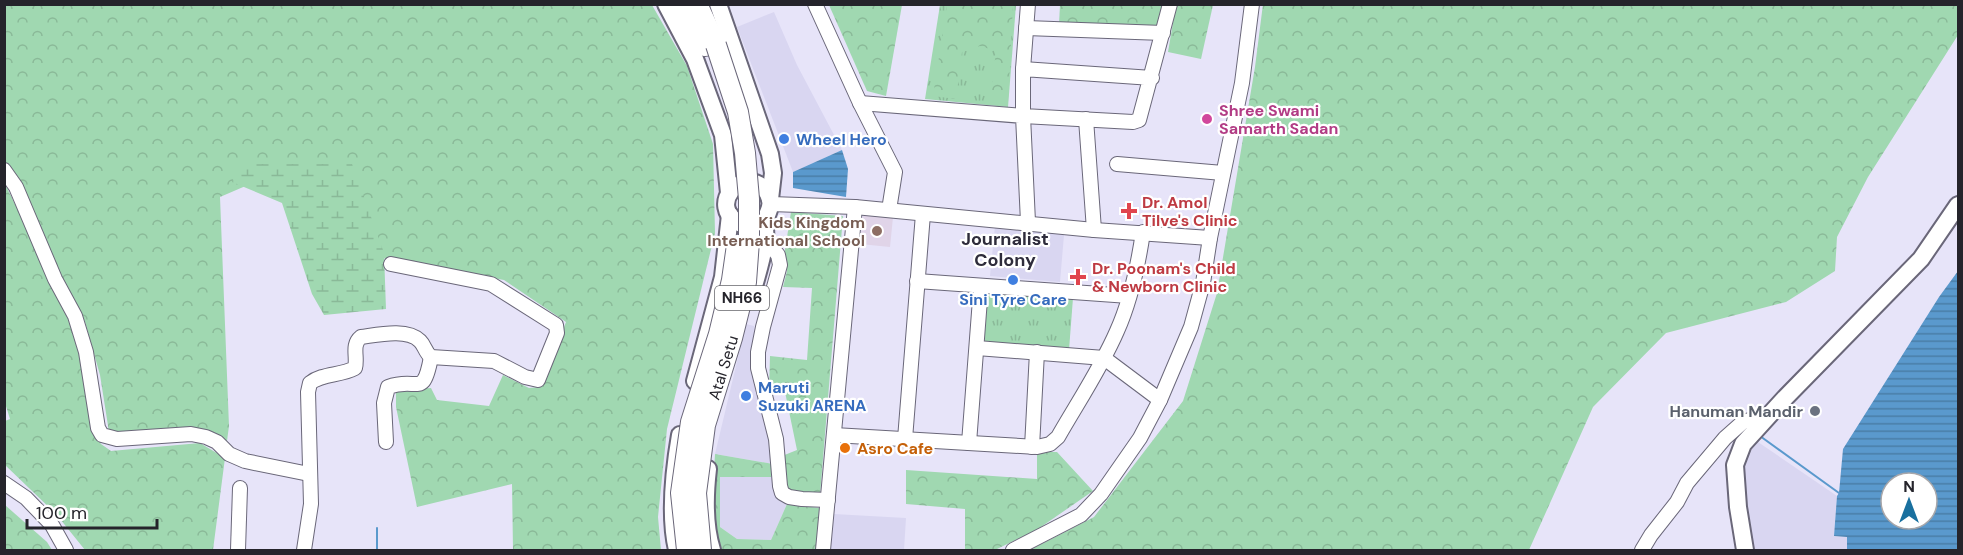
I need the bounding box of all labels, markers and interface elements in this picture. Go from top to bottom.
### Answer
place label: Shree Swami Samarth Sadan [1219,100,1338,139]
marker: Shree Swami Samarth Sadan [1200,112,1214,126]
place label: Wheel Hero [796,129,887,150]
marker: Wheel Hero [777,132,791,146]
place label: Dr. Amol Tilve's Clinic [1142,192,1238,231]
marker: Dr. Amol Tilve's Clinic [1120,202,1138,220]
place label: Kids Kingdom International School [707,212,865,251]
marker: Kids Kingdom International School [870,224,884,238]
district label: Journalist Colony [961,227,1049,272]
place label: Dr. Poonam's Child & Newborn Clinic [1092,258,1236,297]
marker: Dr. Poonam's Child & Newborn Clinic [1069,268,1087,286]
marker: Sini Tyre Care [1006,273,1020,287]
road number: NH66 [715,286,769,310]
place label: Sini Tyre Care [959,289,1067,310]
street label: Atal Setu [703,333,743,402]
place label: Maruti Suzuki ARENA [758,377,866,416]
marker: Maruti Suzuki ARENA [739,389,753,403]
place label: Hanuman Mandir [1670,401,1803,422]
marker: Hanuman Mandir [1808,404,1822,418]
place label: Asro Cafe [857,438,933,459]
marker: Asro Cafe [838,441,852,455]
north arrow [1879,471,1939,531]
text: N [1903,476,1915,497]
scale bar [27,492,158,530]
text: 100 m [36,501,87,525]

